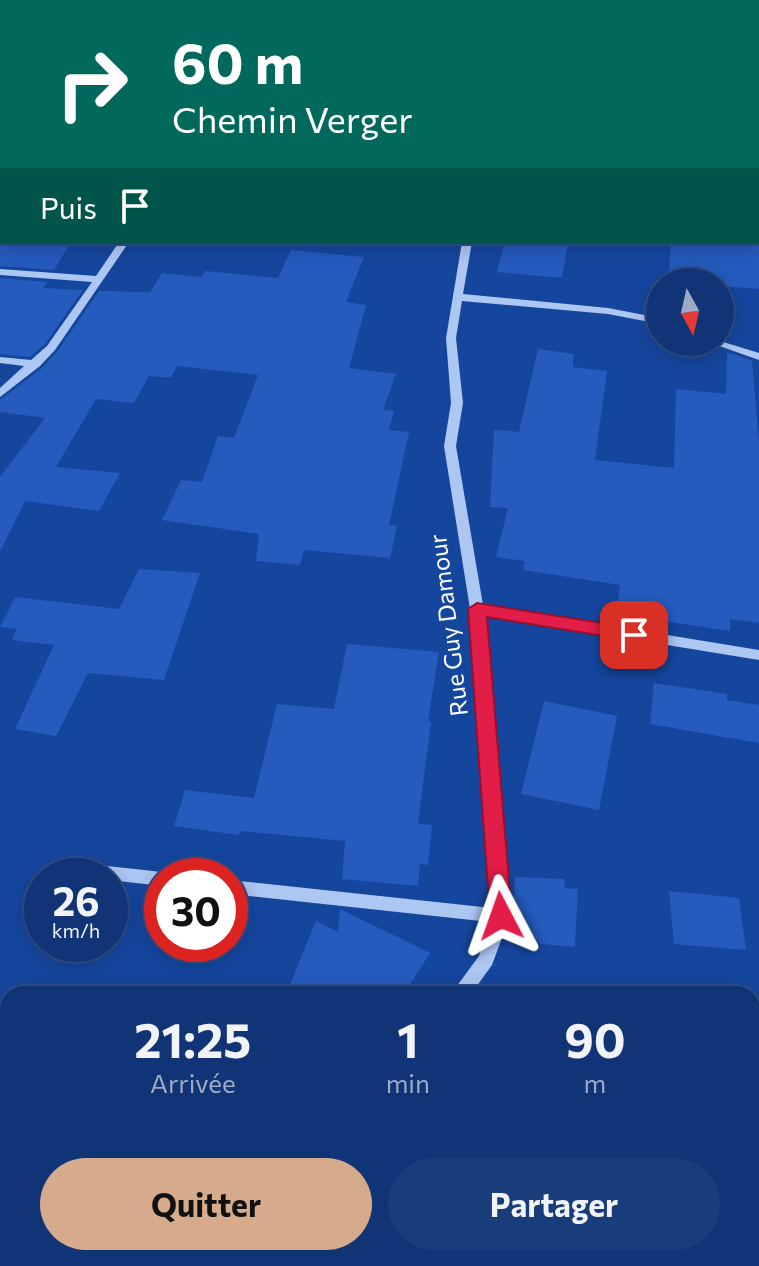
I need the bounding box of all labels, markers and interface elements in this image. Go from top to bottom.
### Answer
text: 60 m [172,27,303,96]
icon: right [40,32,144,136]
text: Chemin Verger [172,96,413,140]
icon: arrive [113,184,157,228]
text: Puis [40,188,97,225]
north arrow [646,268,734,356]
map controls [646,268,734,356]
street label: Rue Guy Damour [422,532,473,718]
pin [600,601,668,669]
icon: arrive [612,613,656,657]
speed limit sign: 30 [144,858,248,962]
position arrow [459,874,543,958]
text: 26 [52,875,100,924]
text: km/h [52,918,100,942]
text: 21:25 [134,1009,251,1068]
text: 1 [397,1009,419,1068]
text: 90 [564,1009,626,1068]
text: Arrivée [150,1067,236,1098]
text: min [386,1067,430,1098]
text: m [584,1067,606,1098]
button: Quitter [40,1158,372,1250]
button: Partager [388,1158,720,1250]

